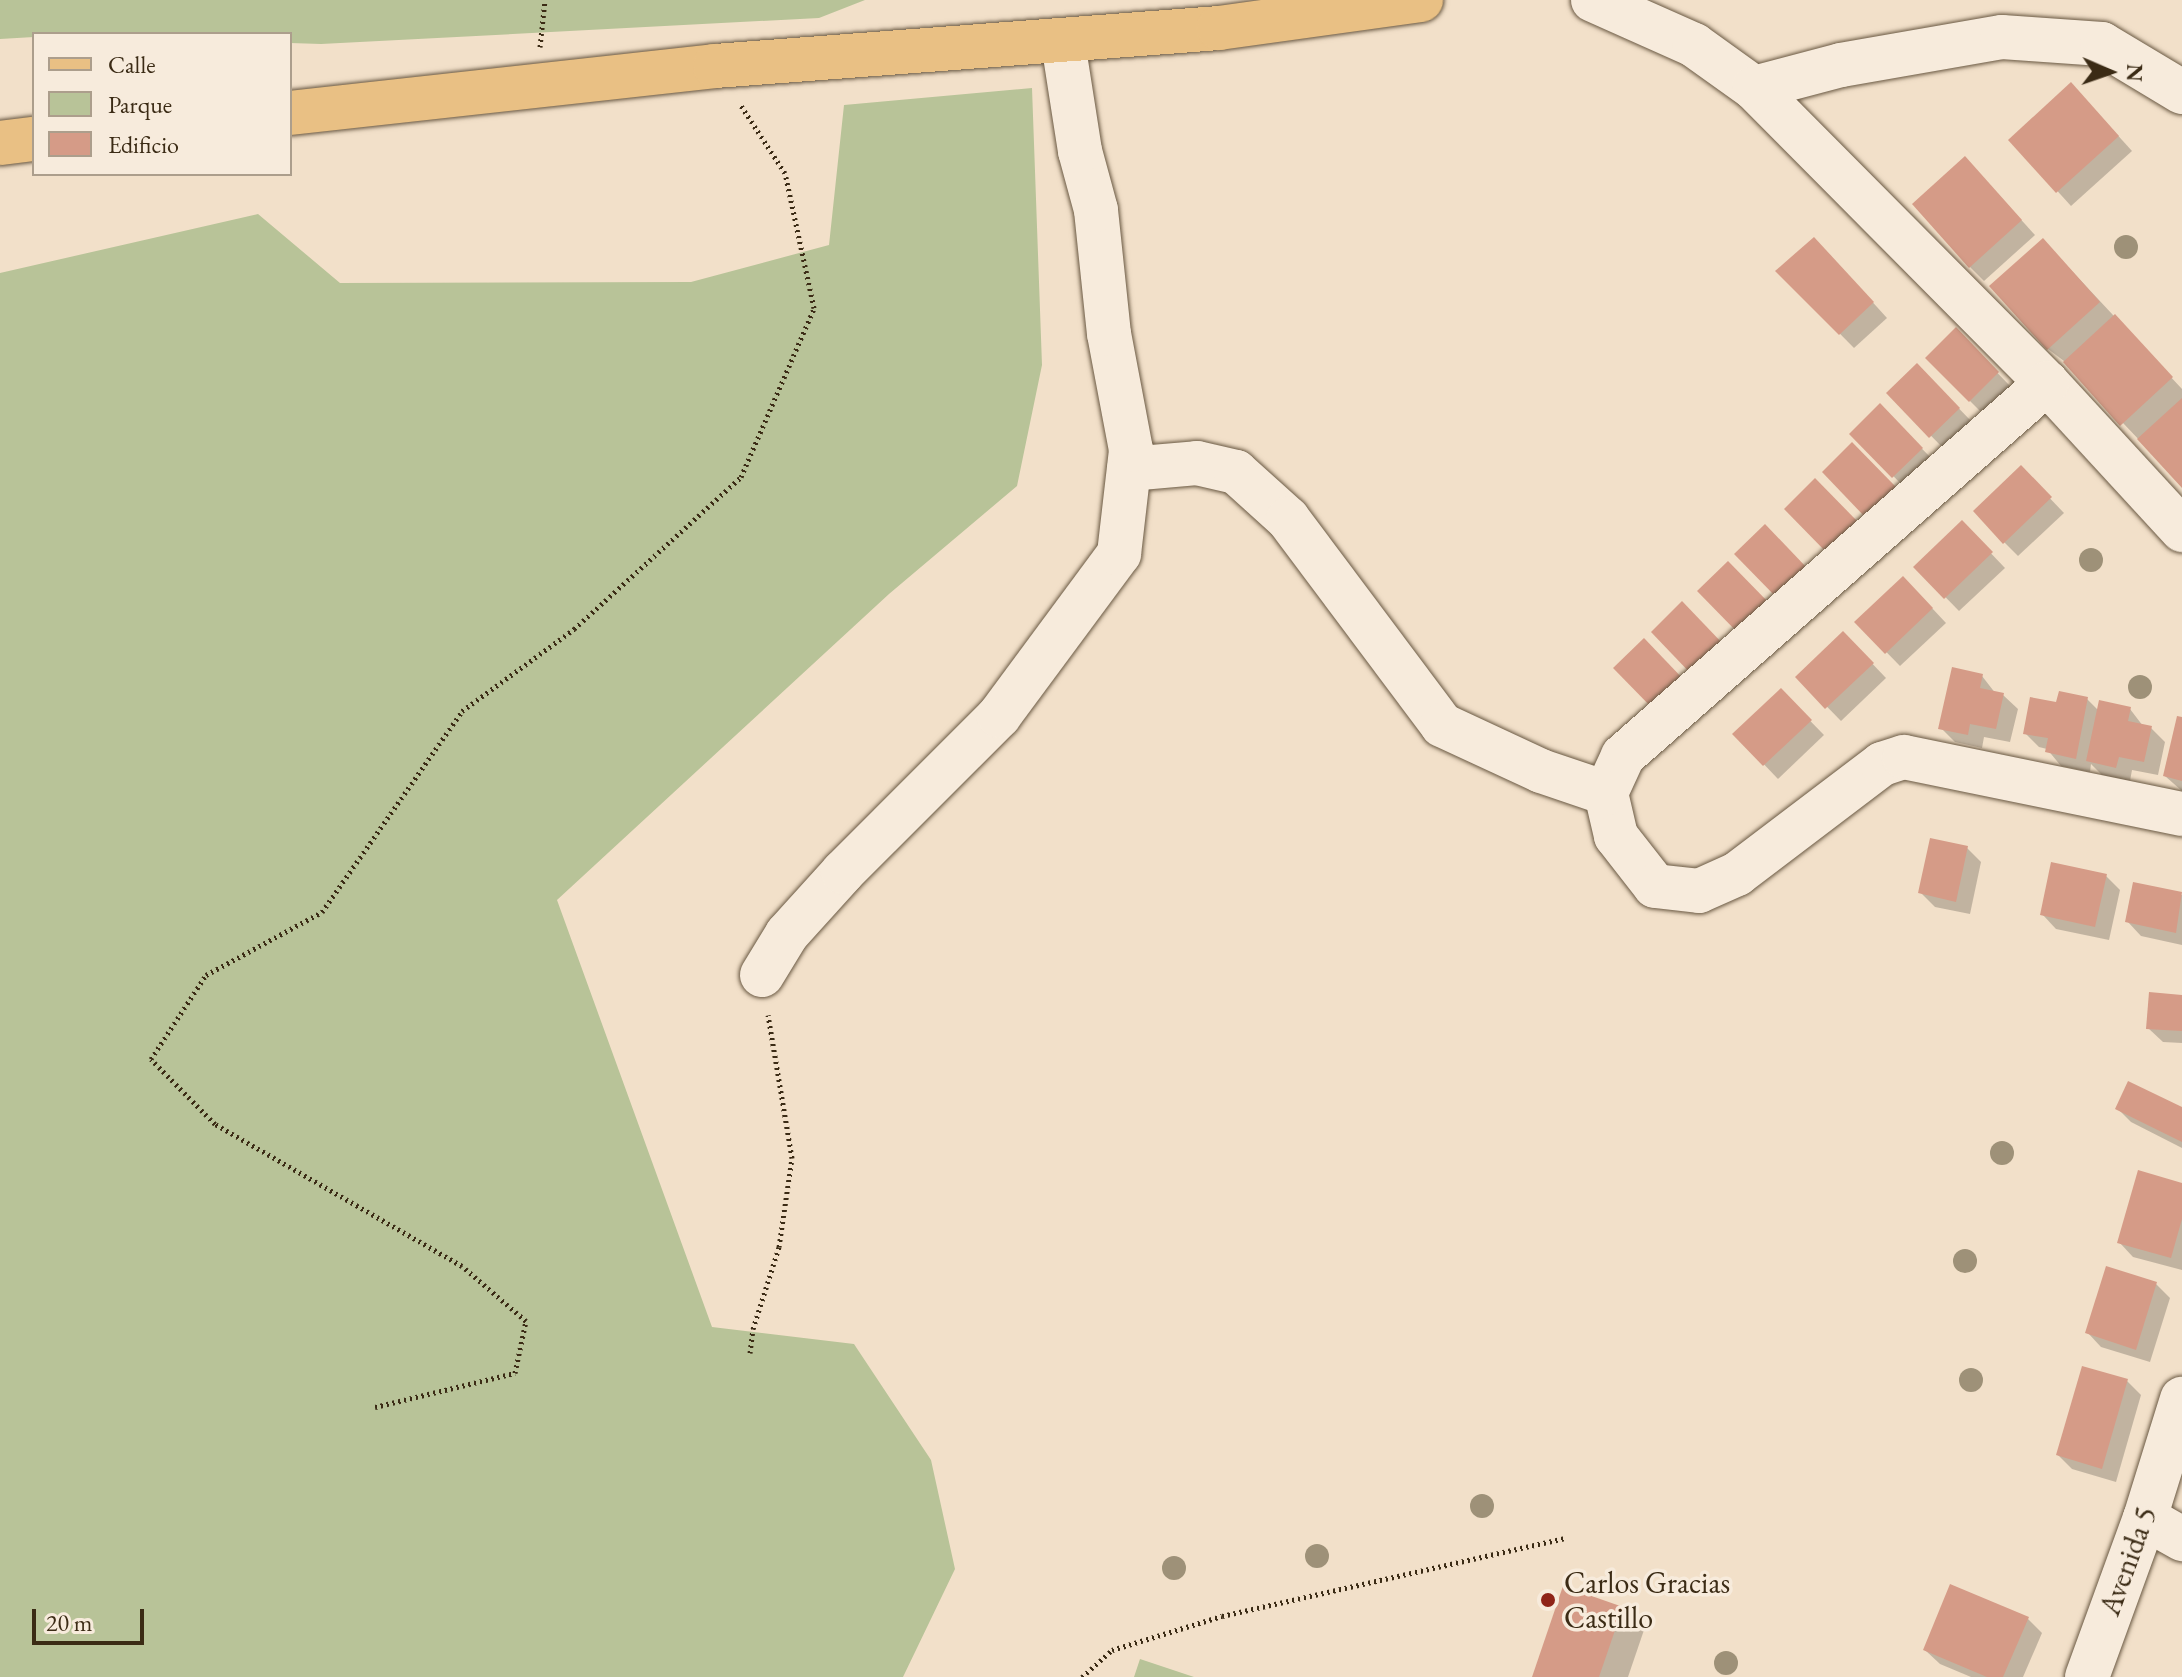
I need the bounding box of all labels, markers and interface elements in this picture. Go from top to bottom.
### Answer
legend [32,32,292,176]
north arrow [2070,32,2150,112]
text: Calle [108,49,156,80]
text: N [2120,63,2149,82]
text: Parque [108,89,172,120]
text: Edificio [108,129,179,160]
street label: Avenida 5 [2092,1502,2164,1620]
place label: Carlos Gracias Castillo [1564,1565,1730,1636]
marker: Carlos Gracias Castillo [1539,1591,1557,1609]
scale bar [36,1593,148,1643]
text: 20 m [46,1607,93,1638]

